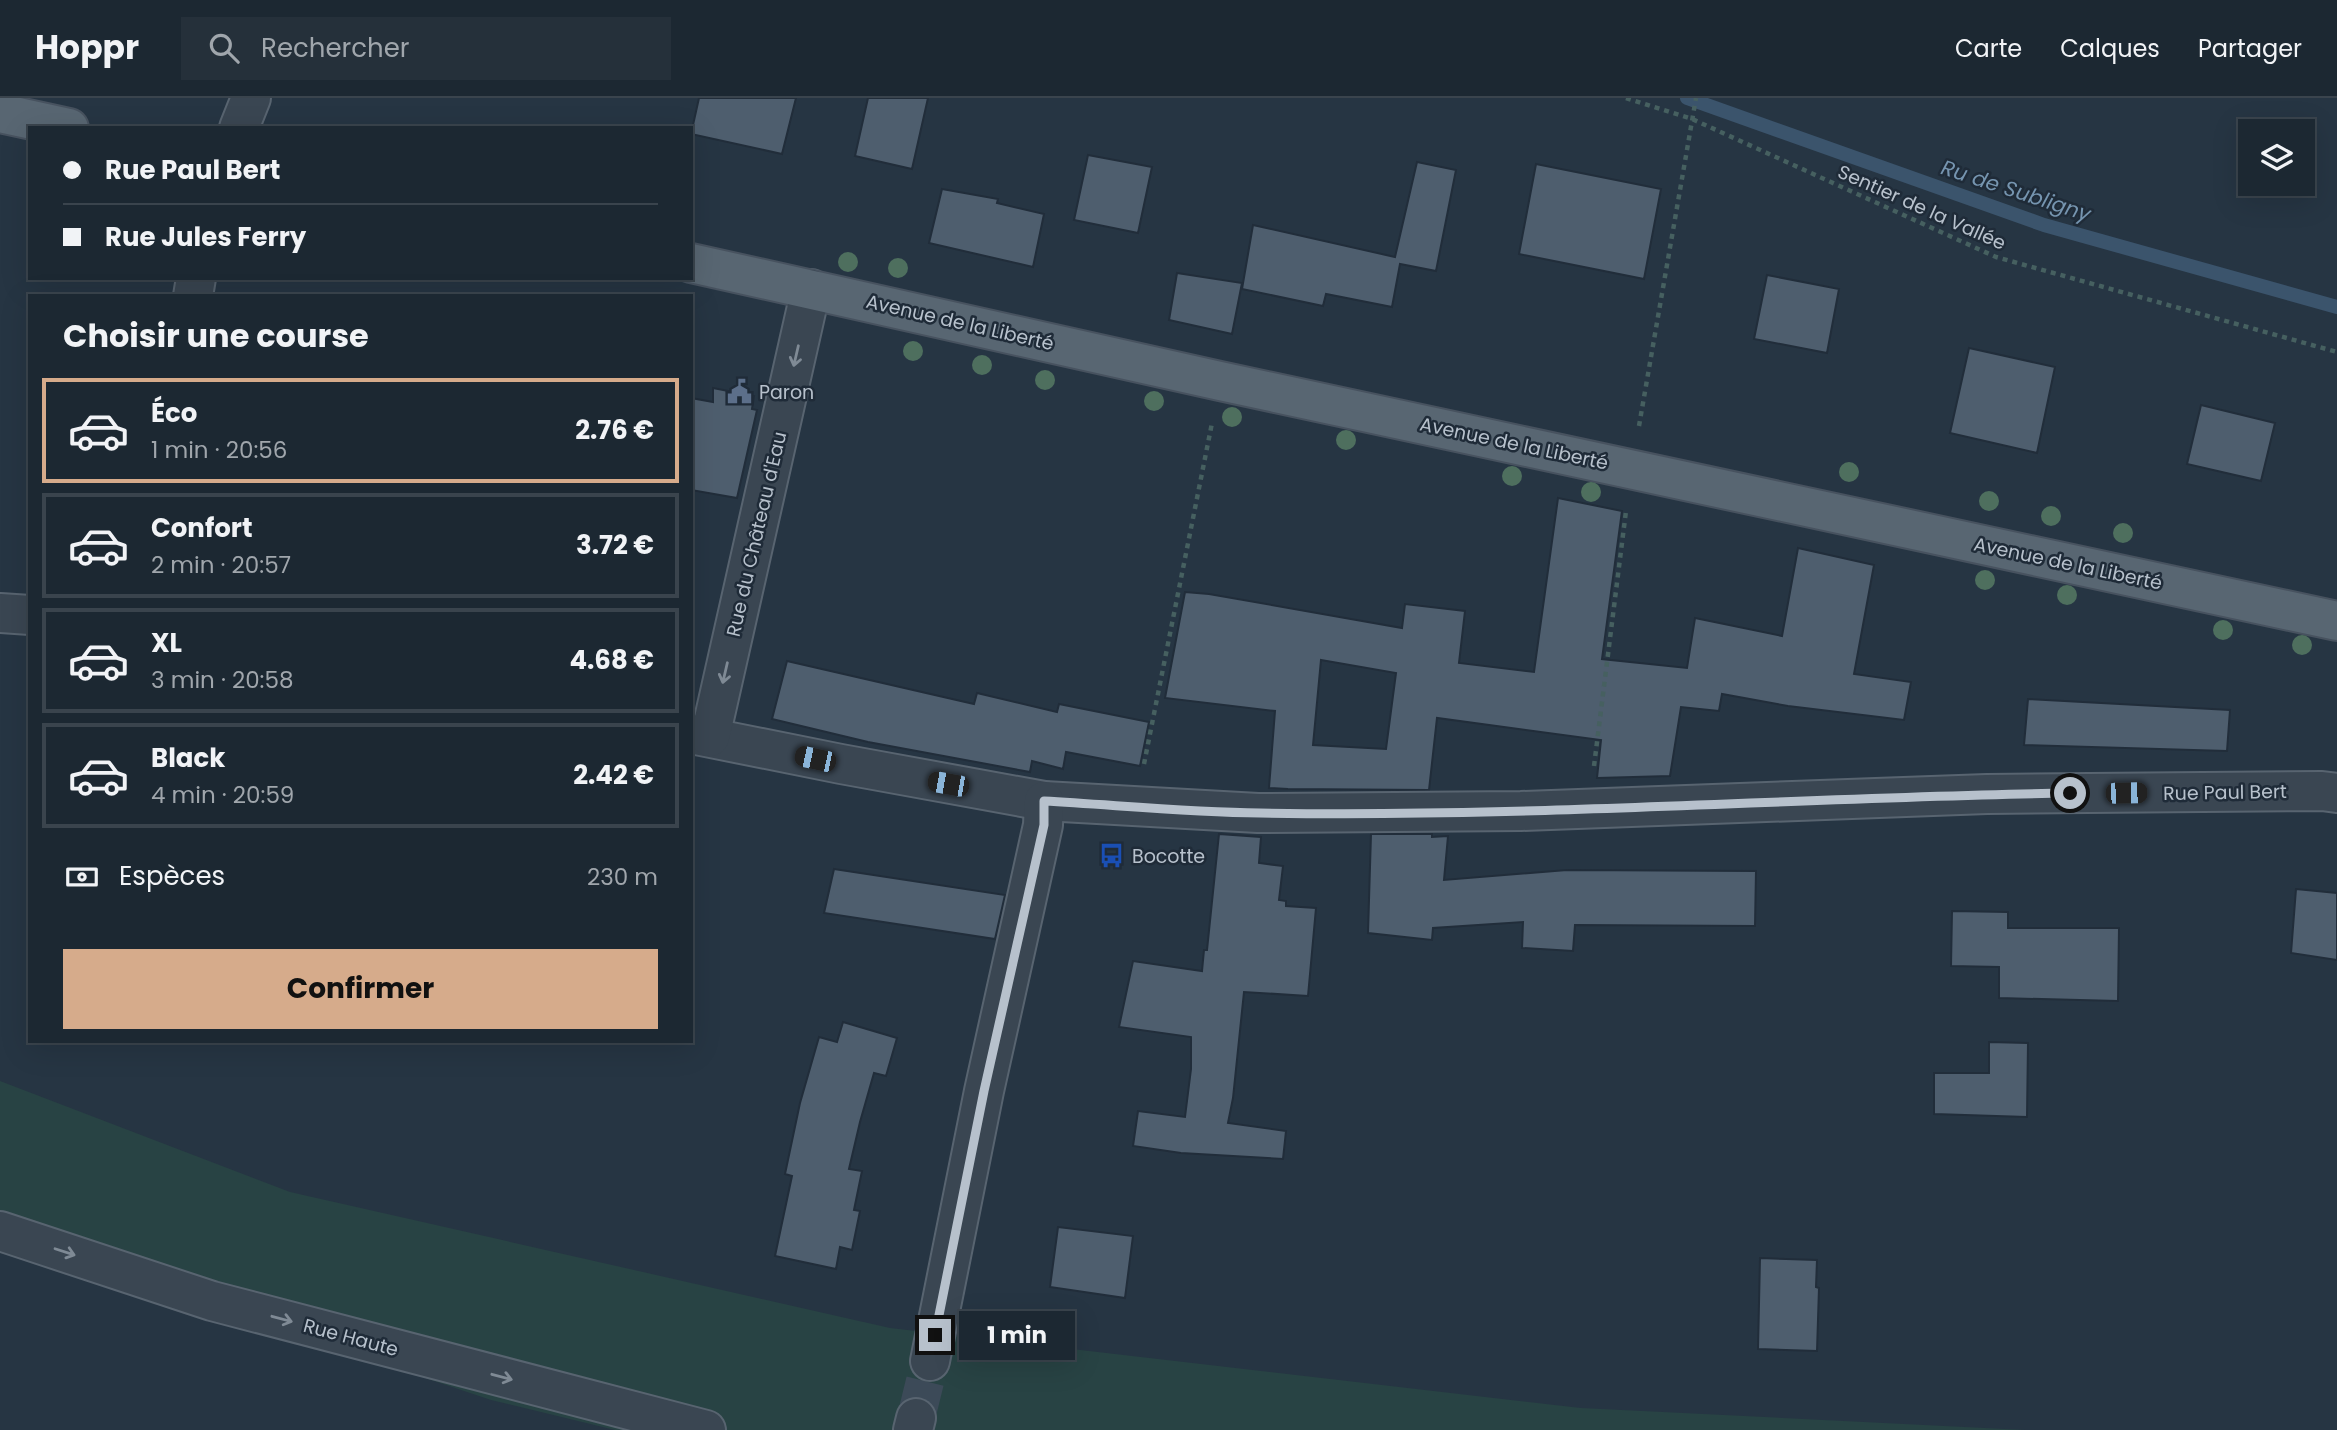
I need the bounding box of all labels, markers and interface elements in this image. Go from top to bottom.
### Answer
search box [181,17,671,80]
text: Hoppr [35,24,139,71]
icon: search [205,29,243,67]
text: Rechercher [261,30,410,66]
text: Carte [1955,32,2022,65]
text: Calques [2060,32,2160,65]
text: Partager [2198,32,2302,65]
map controls [2238,119,2315,196]
button: layers [2238,119,2315,196]
text: Rue Paul Bert [105,152,280,188]
water label: Ru de Subligny [1938,153,2096,229]
street label: Sentier de la Vallée [1833,158,2010,257]
text: Rue Jules Ferry [105,219,306,255]
street label: Avenue de la Liberté [863,288,1056,357]
text: Choisir une course [63,313,369,358]
one-way arrow [789,344,803,367]
public building icon: Paron [725,378,753,406]
place label: Paron [759,379,814,406]
text: Éco [151,395,197,431]
icon: car [67,399,130,462]
street label: Avenue de la Liberté [1417,410,1611,477]
text: 2.76 € [575,412,654,448]
street label: Rue du Château d'Eau [720,429,793,639]
text: 1 min · 20:56 [151,434,287,466]
text: Confort [151,510,253,546]
icon: car [67,514,130,577]
text: 3.72 € [576,527,654,563]
street label: Avenue de la Liberté [1971,530,2165,597]
text: 2 min · 20:57 [151,549,291,581]
text: XL [151,625,182,661]
icon: car [67,629,130,692]
text: 4.68 € [569,642,654,678]
one-way arrow [718,661,731,684]
text: 3 min · 20:58 [151,664,293,696]
text: Black [151,740,225,776]
icon: car [67,744,130,807]
car [793,744,838,774]
text: 2.42 € [573,757,654,793]
car [926,770,971,798]
route start [2054,777,2086,809]
street label: Rue Paul Bert [2163,778,2287,807]
text: 4 min · 20:59 [151,779,294,811]
car [2105,782,2148,804]
bus stop icon: Bocotte [1098,842,1126,870]
place label: Bocotte [1132,843,1205,870]
icon: cash [63,858,101,896]
text: Espèces [119,858,225,894]
text: 230 m [587,861,658,893]
button: Confirmer [63,949,658,1029]
one-way arrow [53,1247,75,1259]
callout: 1 min [960,1310,1075,1360]
street label: Rue Haute [300,1312,401,1363]
one-way arrow [270,1313,293,1326]
route end [919,1319,951,1351]
text: 1 min [987,1319,1047,1351]
one-way arrow [490,1371,513,1384]

